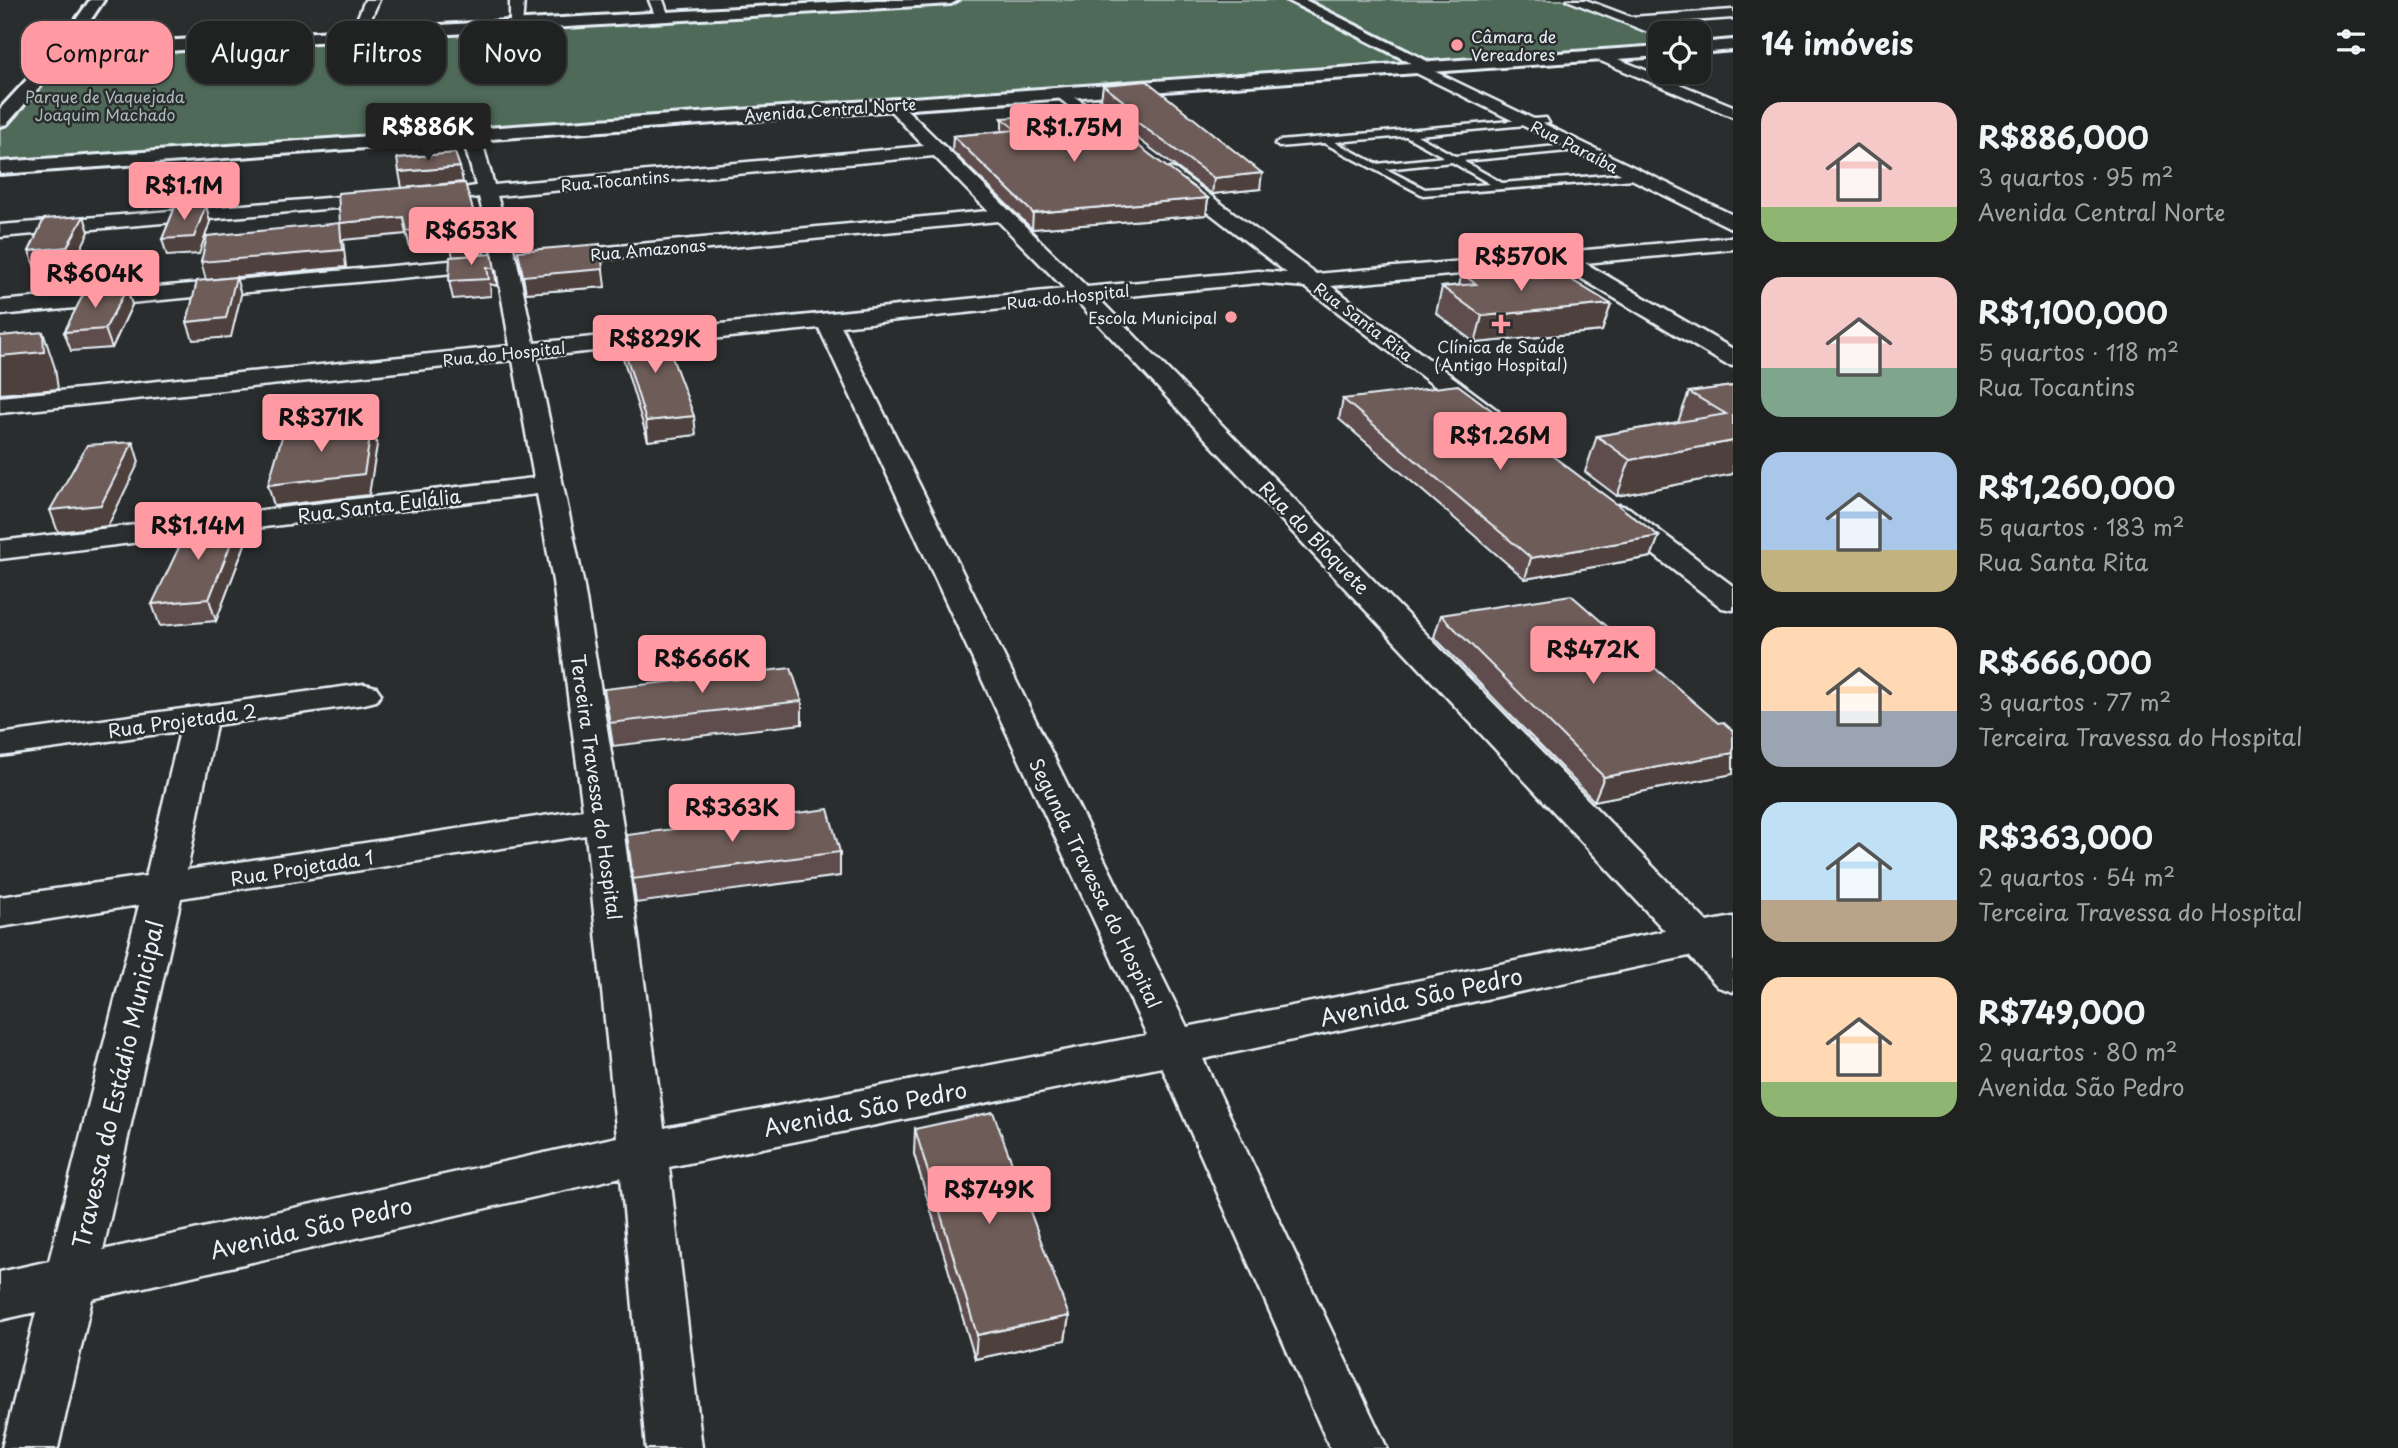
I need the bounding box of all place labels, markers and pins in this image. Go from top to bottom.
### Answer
place label: Câmara de Vereadores [1471,24,1557,66]
marker: Câmara de Vereadores [1449,37,1465,53]
pin: R$886K [371,104,485,163]
pin: R$1.75M [1009,104,1139,164]
pin: R$1.1M [127,162,241,222]
pin: R$653K [414,208,528,267]
pin: R$570K [1464,233,1578,293]
pin: R$604K [38,250,152,310]
place label: Escola Municipal [1088,305,1217,329]
marker: Escola Municipal [1223,309,1239,325]
marker: Clínica de Saúde (Antigo Hospital) [1491,314,1511,334]
pin: R$829K [598,316,712,375]
place label: Clínica de Saúde (Antigo Hospital) [1434,334,1568,376]
pin: R$371K [264,394,378,454]
pin: R$1.26M [1435,412,1565,472]
pin: R$1.14M [133,503,263,562]
pin: R$472K [1536,626,1650,686]
pin: R$666K [645,636,759,695]
pin: R$363K [675,784,789,844]
pin: R$749K [932,1166,1046,1226]

